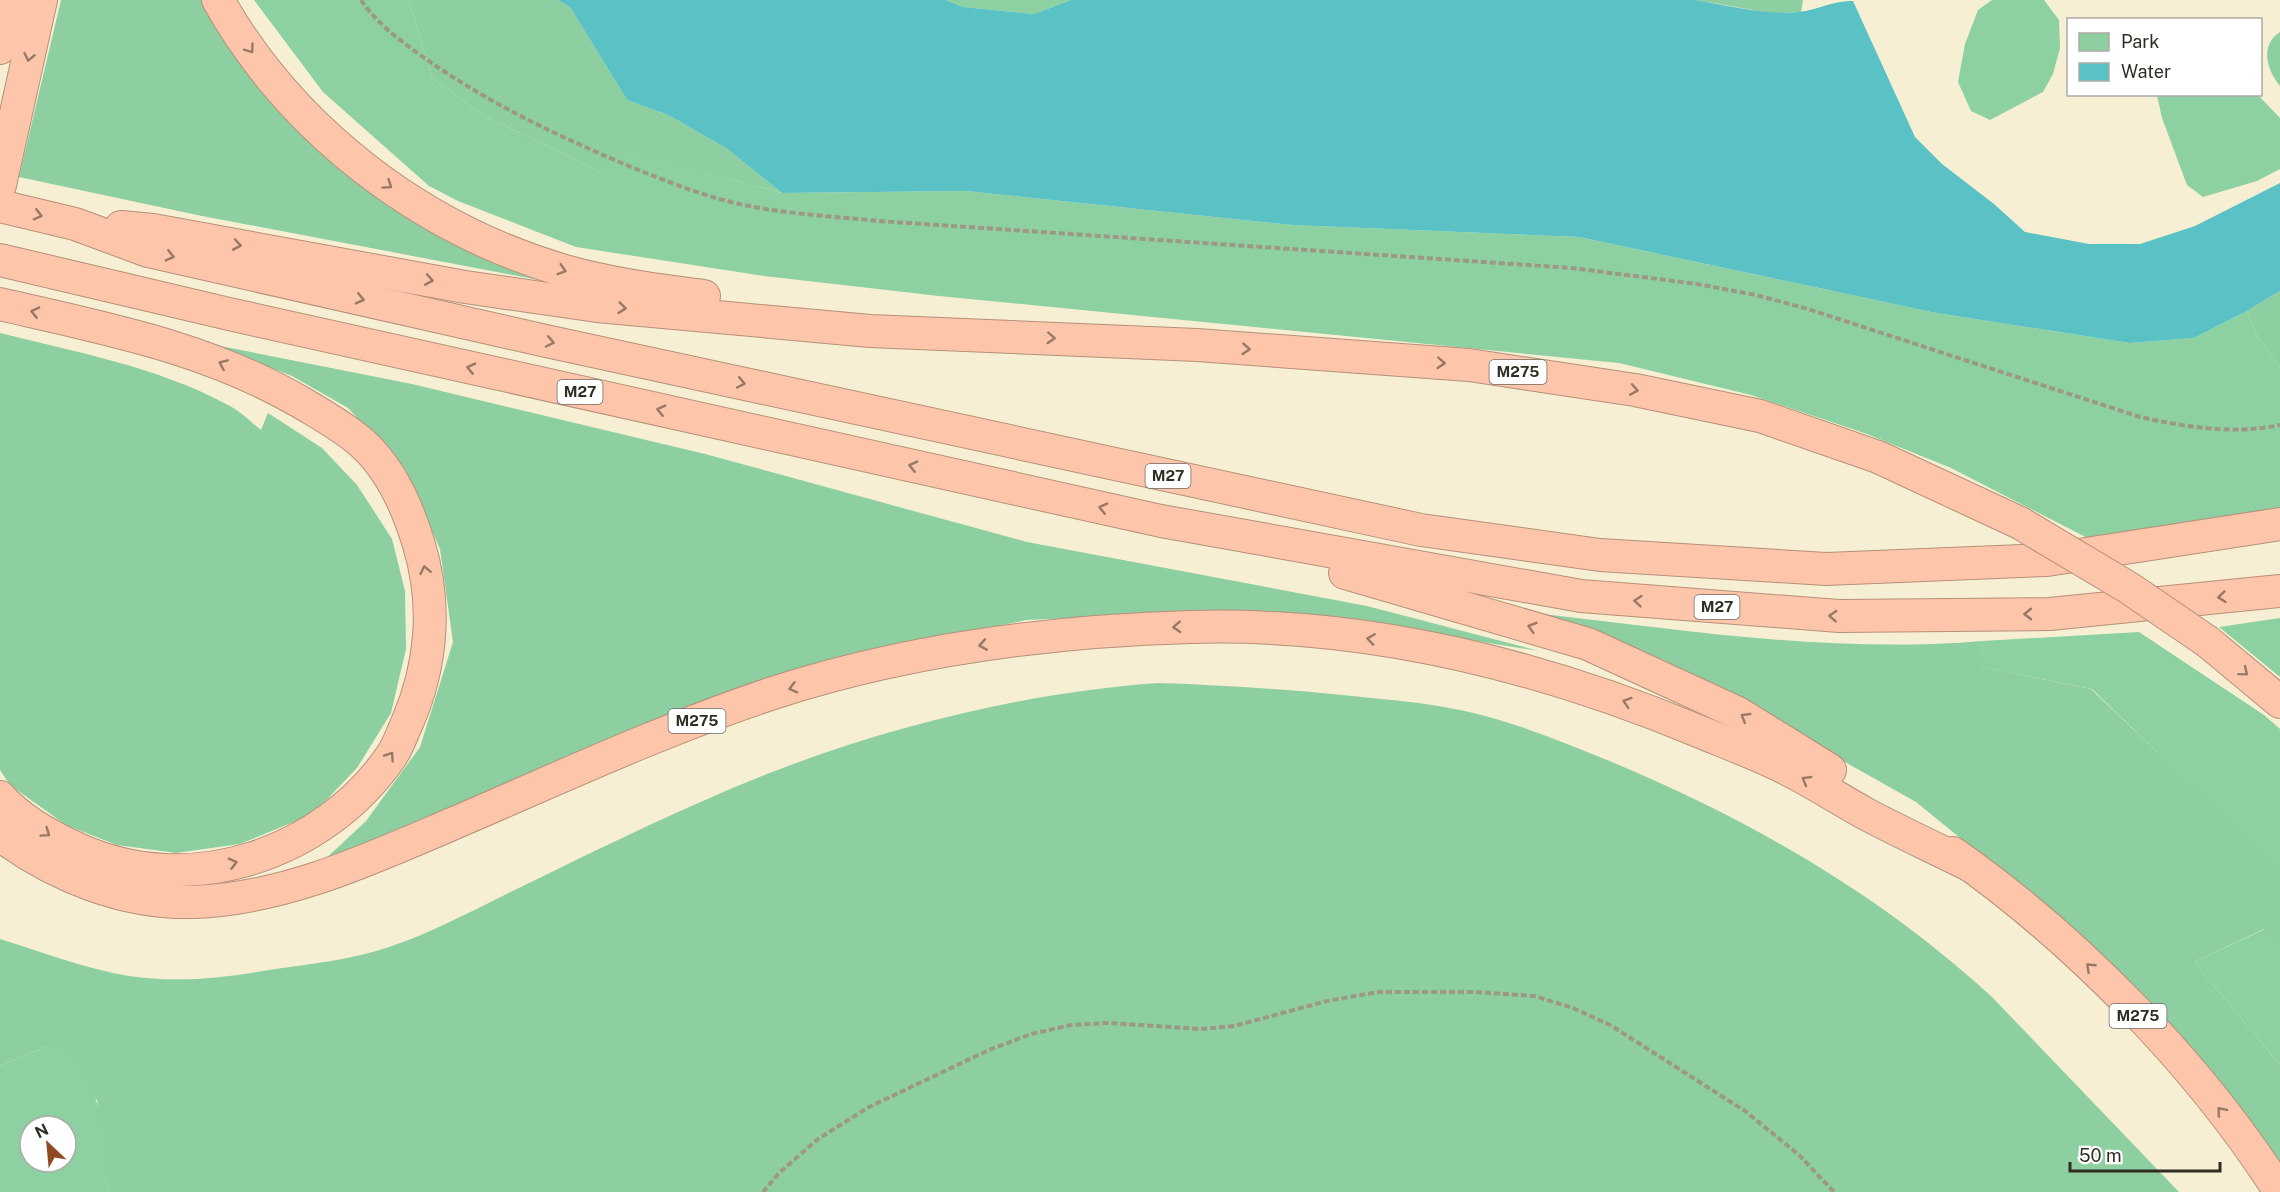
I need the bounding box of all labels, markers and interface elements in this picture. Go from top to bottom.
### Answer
legend [2067,18,2262,96]
text: Park [2121,31,2159,52]
one-way arrow [243,42,254,53]
one-way arrow [23,52,36,62]
text: Water [2121,61,2171,82]
one-way arrow [381,178,392,189]
one-way arrow [32,207,42,220]
one-way arrow [232,238,242,251]
one-way arrow [165,249,175,262]
one-way arrow [557,263,567,275]
one-way arrow [423,273,433,286]
one-way arrow [355,292,365,305]
one-way arrow [617,301,626,314]
one-way arrow [30,306,40,319]
one-way arrow [1047,332,1056,345]
one-way arrow [545,335,555,348]
one-way arrow [1242,342,1251,355]
one-way arrow [1436,356,1445,369]
one-way arrow [218,359,229,371]
road number: M275 [1490,360,1546,384]
one-way arrow [466,362,476,375]
one-way arrow [736,376,746,389]
road number: M27 [558,380,602,404]
one-way arrow [1628,383,1638,396]
one-way arrow [656,404,666,417]
one-way arrow [908,460,918,473]
road number: M27 [1146,464,1190,488]
one-way arrow [1099,502,1109,515]
one-way arrow [420,565,433,575]
one-way arrow [2217,590,2226,603]
one-way arrow [1634,594,1643,607]
road number: M27 [1694,595,1740,619]
one-way arrow [2023,608,2032,620]
one-way arrow [1828,609,1837,622]
one-way arrow [1172,621,1181,634]
one-way arrow [1527,622,1538,634]
one-way arrow [1366,634,1376,646]
one-way arrow [978,638,988,651]
one-way arrow [2237,665,2248,676]
one-way arrow [788,681,799,693]
one-way arrow [1622,697,1633,710]
road number: M275 [668,709,726,733]
one-way arrow [1741,713,1751,725]
one-way arrow [383,752,394,763]
one-way arrow [1802,775,1812,787]
one-way arrow [40,826,51,837]
one-way arrow [228,858,238,871]
one-way arrow [2086,963,2096,974]
road number: M275 [2110,1004,2166,1028]
one-way arrow [2217,1107,2228,1118]
north arrow [18,1114,78,1174]
text: N [32,1120,51,1142]
scale bar [2070,1135,2220,1173]
text: 50 m [2079,1145,2122,1166]

